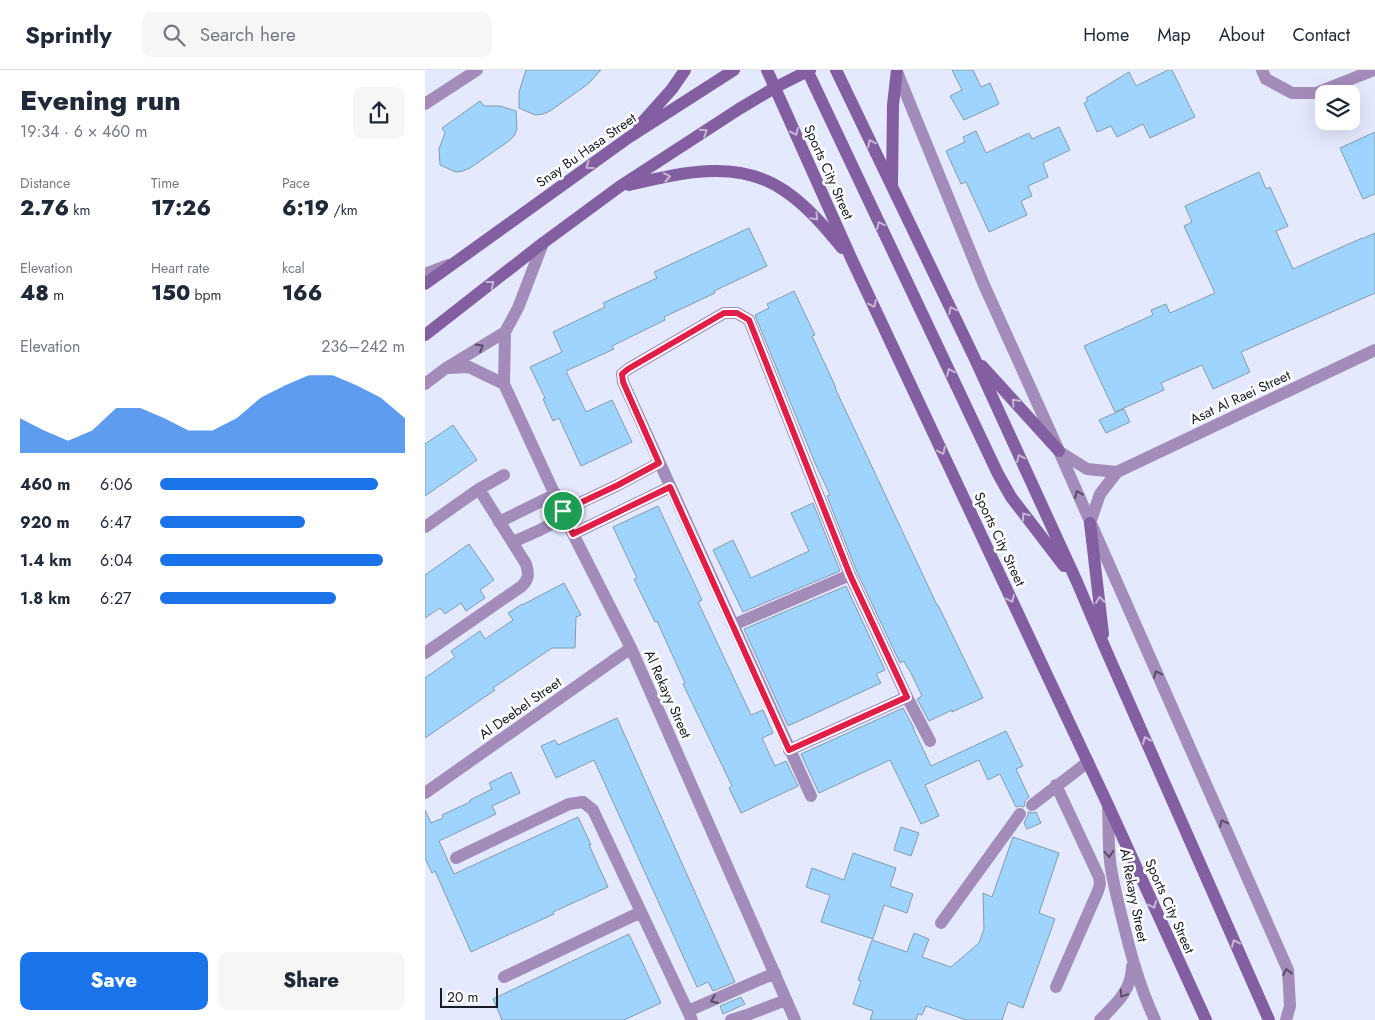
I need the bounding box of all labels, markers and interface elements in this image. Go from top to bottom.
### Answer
search box [142,12,492,57]
text: Sprintly [25,17,112,52]
icon: search [160,21,188,49]
text: Search here [200,21,296,48]
text: Home [1083,22,1129,48]
text: Map [1157,22,1191,48]
text: About [1219,22,1264,48]
text: Contact [1292,22,1350,48]
text: Evening run [20,80,181,121]
map controls [1315,85,1360,130]
button: layers [1315,85,1360,130]
button: share [353,87,405,139]
street label: Snay Bu Hasa Street [532,108,641,192]
text: 19:34 · 6 × 460 m [20,120,147,143]
street label: Sports City Street [799,121,859,223]
one-way arrow [789,127,800,136]
one-way arrow [699,128,708,138]
one-way arrow [867,139,877,148]
one-way arrow [585,160,595,169]
one-way arrow [662,172,671,182]
text: Distance [20,173,70,193]
text: Time [151,173,179,193]
text: Pace [282,173,310,193]
text: 2.76 [20,193,69,223]
text: 17:26 [151,193,211,223]
text: 6:19 [282,193,329,223]
text: km [69,200,90,220]
text: /km [329,200,358,220]
one-way arrow [809,211,818,220]
one-way arrow [876,221,887,230]
text: Elevation [20,258,73,278]
text: Heart rate [151,258,209,278]
text: kcal [282,258,305,278]
text: 48 [20,278,49,308]
text: 150 [151,278,190,308]
text: 166 [282,278,322,308]
one-way arrow [485,281,494,289]
text: m [49,285,64,305]
text: bpm [190,285,222,305]
one-way arrow [867,299,877,308]
one-way arrow [947,306,958,315]
text: Elevation [20,335,80,358]
text: 236–242 m [321,335,405,358]
one-way arrow [474,344,483,354]
street label: Asat Al Raei Street [1186,365,1294,429]
one-way arrow [946,368,956,377]
one-way arrow [1012,398,1021,407]
one-way arrow [936,446,946,455]
one-way arrow [1016,454,1027,463]
text: 460 m [20,473,70,496]
text: 6:06 [100,473,133,496]
street label: Sports City Street [969,489,1031,590]
pin [542,490,584,532]
one-way arrow [1073,490,1084,499]
icon: arrive [549,497,577,525]
text: 920 m [20,511,70,534]
text: 6:47 [100,511,132,534]
one-way arrow [1022,512,1031,522]
text: 1.4 km [20,549,72,572]
text: 6:04 [100,549,133,572]
text: 1.8 km [20,587,70,610]
text: 6:27 [100,587,132,610]
one-way arrow [1005,594,1015,603]
one-way arrow [1095,596,1106,604]
street label: Al Rekayy Street [640,647,697,742]
one-way arrow [1153,670,1164,679]
street label: Al Deebel Street [475,672,566,744]
one-way arrow [1141,736,1152,745]
one-way arrow [1219,819,1230,828]
street label: Al Rekayy Street [1115,847,1153,944]
one-way arrow [1104,850,1115,858]
street label: Sports City Street [1140,855,1200,957]
one-way arrow [1147,900,1158,909]
one-way arrow [1231,939,1242,948]
button: Save [20,952,208,1010]
button: Share [218,952,405,1010]
one-way arrow [1282,967,1293,976]
scale bar [440,985,497,1008]
text: 20 m [447,987,479,1007]
one-way arrow [1120,988,1129,997]
one-way arrow [710,994,719,1005]

